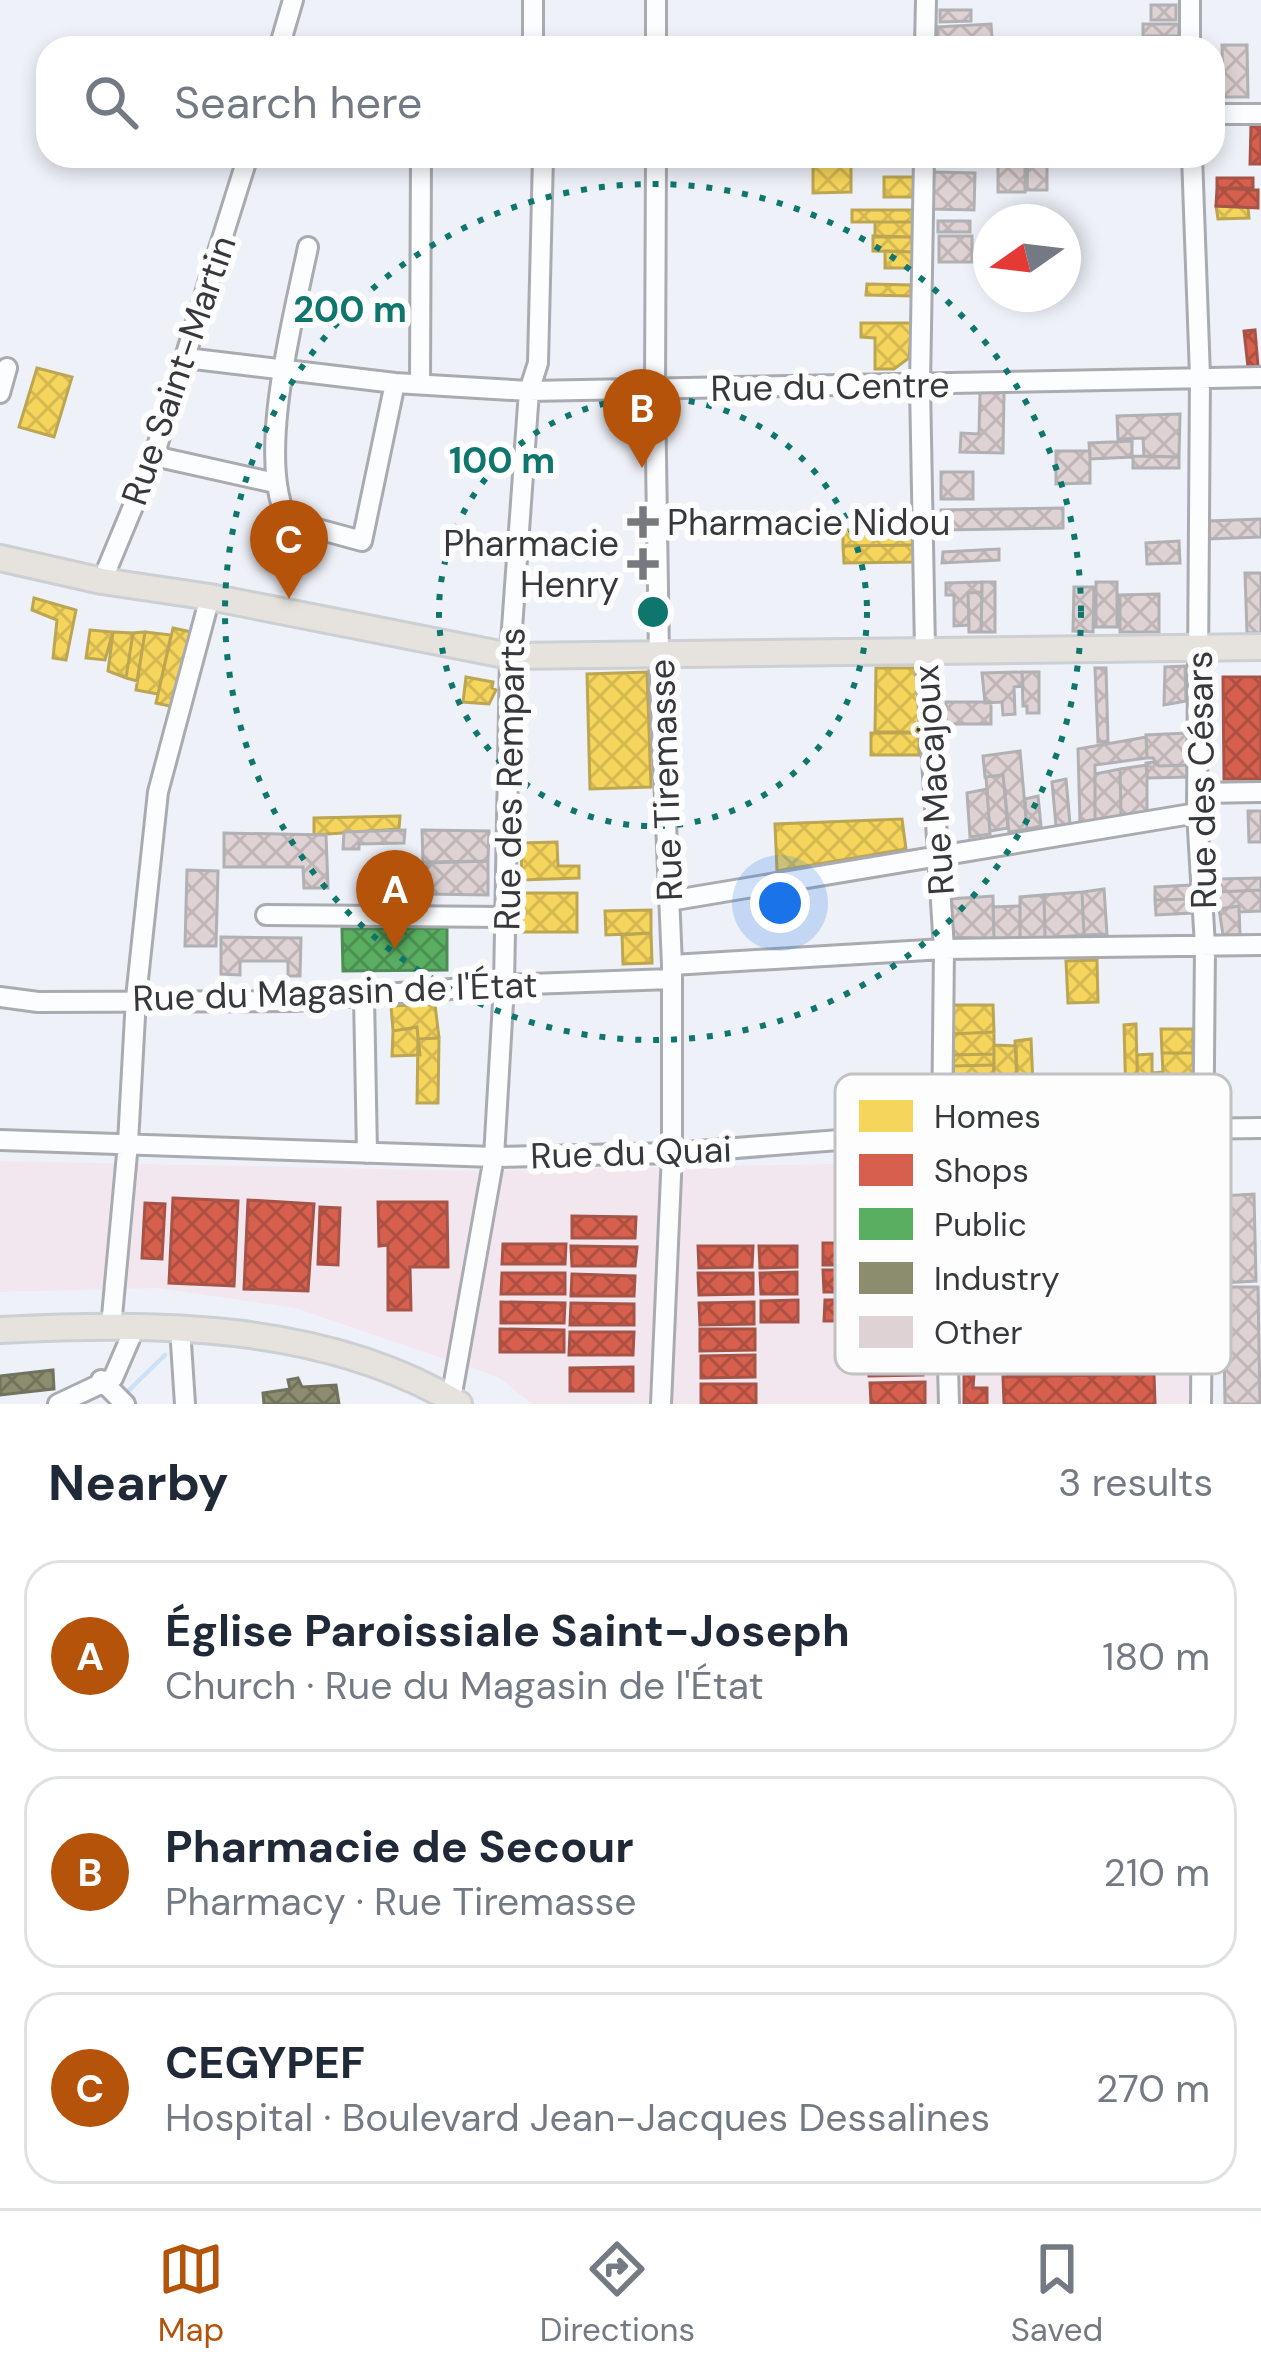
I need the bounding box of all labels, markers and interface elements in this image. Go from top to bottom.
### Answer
search box [36,36,1225,168]
icon: search [78,69,144,135]
text: Search here [174,73,422,132]
north arrow [973,204,1081,312]
street label: Rue Saint-Martin [110,229,247,511]
text: 200 m [293,286,407,333]
street label: Rue du Centre [710,361,950,412]
pin: B [603,369,681,468]
text: 100 m [449,437,555,484]
place label: Pharmacie Nidou [667,499,950,546]
pin: C [250,500,328,599]
marker: Pharmacie Nidou [630,509,656,535]
place label: Pharmacie Henry [443,520,619,608]
marker: Pharmacie Henry [630,551,656,577]
centre of rings [632,591,674,633]
street label: Rue des Remparts [483,627,536,931]
street label: Rue des Césars [1176,651,1227,909]
street label: Rue Tiremasse [638,658,693,902]
street label: Rue Macajoux [902,663,965,897]
pin: A [356,850,434,949]
your location [750,873,810,933]
street label: Rue du Magasin de l'État [132,961,538,1022]
legend [835,1074,1231,1374]
text: Homes [934,1095,1041,1138]
street label: Rue du Quai [529,1125,733,1180]
text: Shops [934,1149,1029,1192]
text: Public [934,1203,1027,1246]
text: Industry [934,1257,1060,1300]
text: Other [934,1311,1022,1354]
text: Nearby [48,1449,229,1516]
text: 3 results [1058,1457,1213,1508]
text: Église Paroissiale Saint-Joseph [165,1601,850,1660]
text: A [76,1631,104,1682]
text: 180 m [1102,1631,1210,1682]
text: Church · Rue du Magasin de l'État [165,1660,764,1711]
text: Pharmacie de Secour [165,1817,634,1876]
text: B [78,1847,102,1898]
text: 210 m [1104,1847,1210,1898]
text: Pharmacy · Rue Tiremasse [165,1876,637,1927]
text: CEGYPEF [165,2033,365,2092]
text: C [76,2063,104,2114]
text: 270 m [1096,2063,1210,2114]
text: Hospital · Boulevard Jean-Jacques Dessalines [165,2092,990,2143]
tab: Map [158,2236,224,2351]
tab: Directions [540,2236,695,2351]
tab: Saved [1011,2236,1103,2351]

